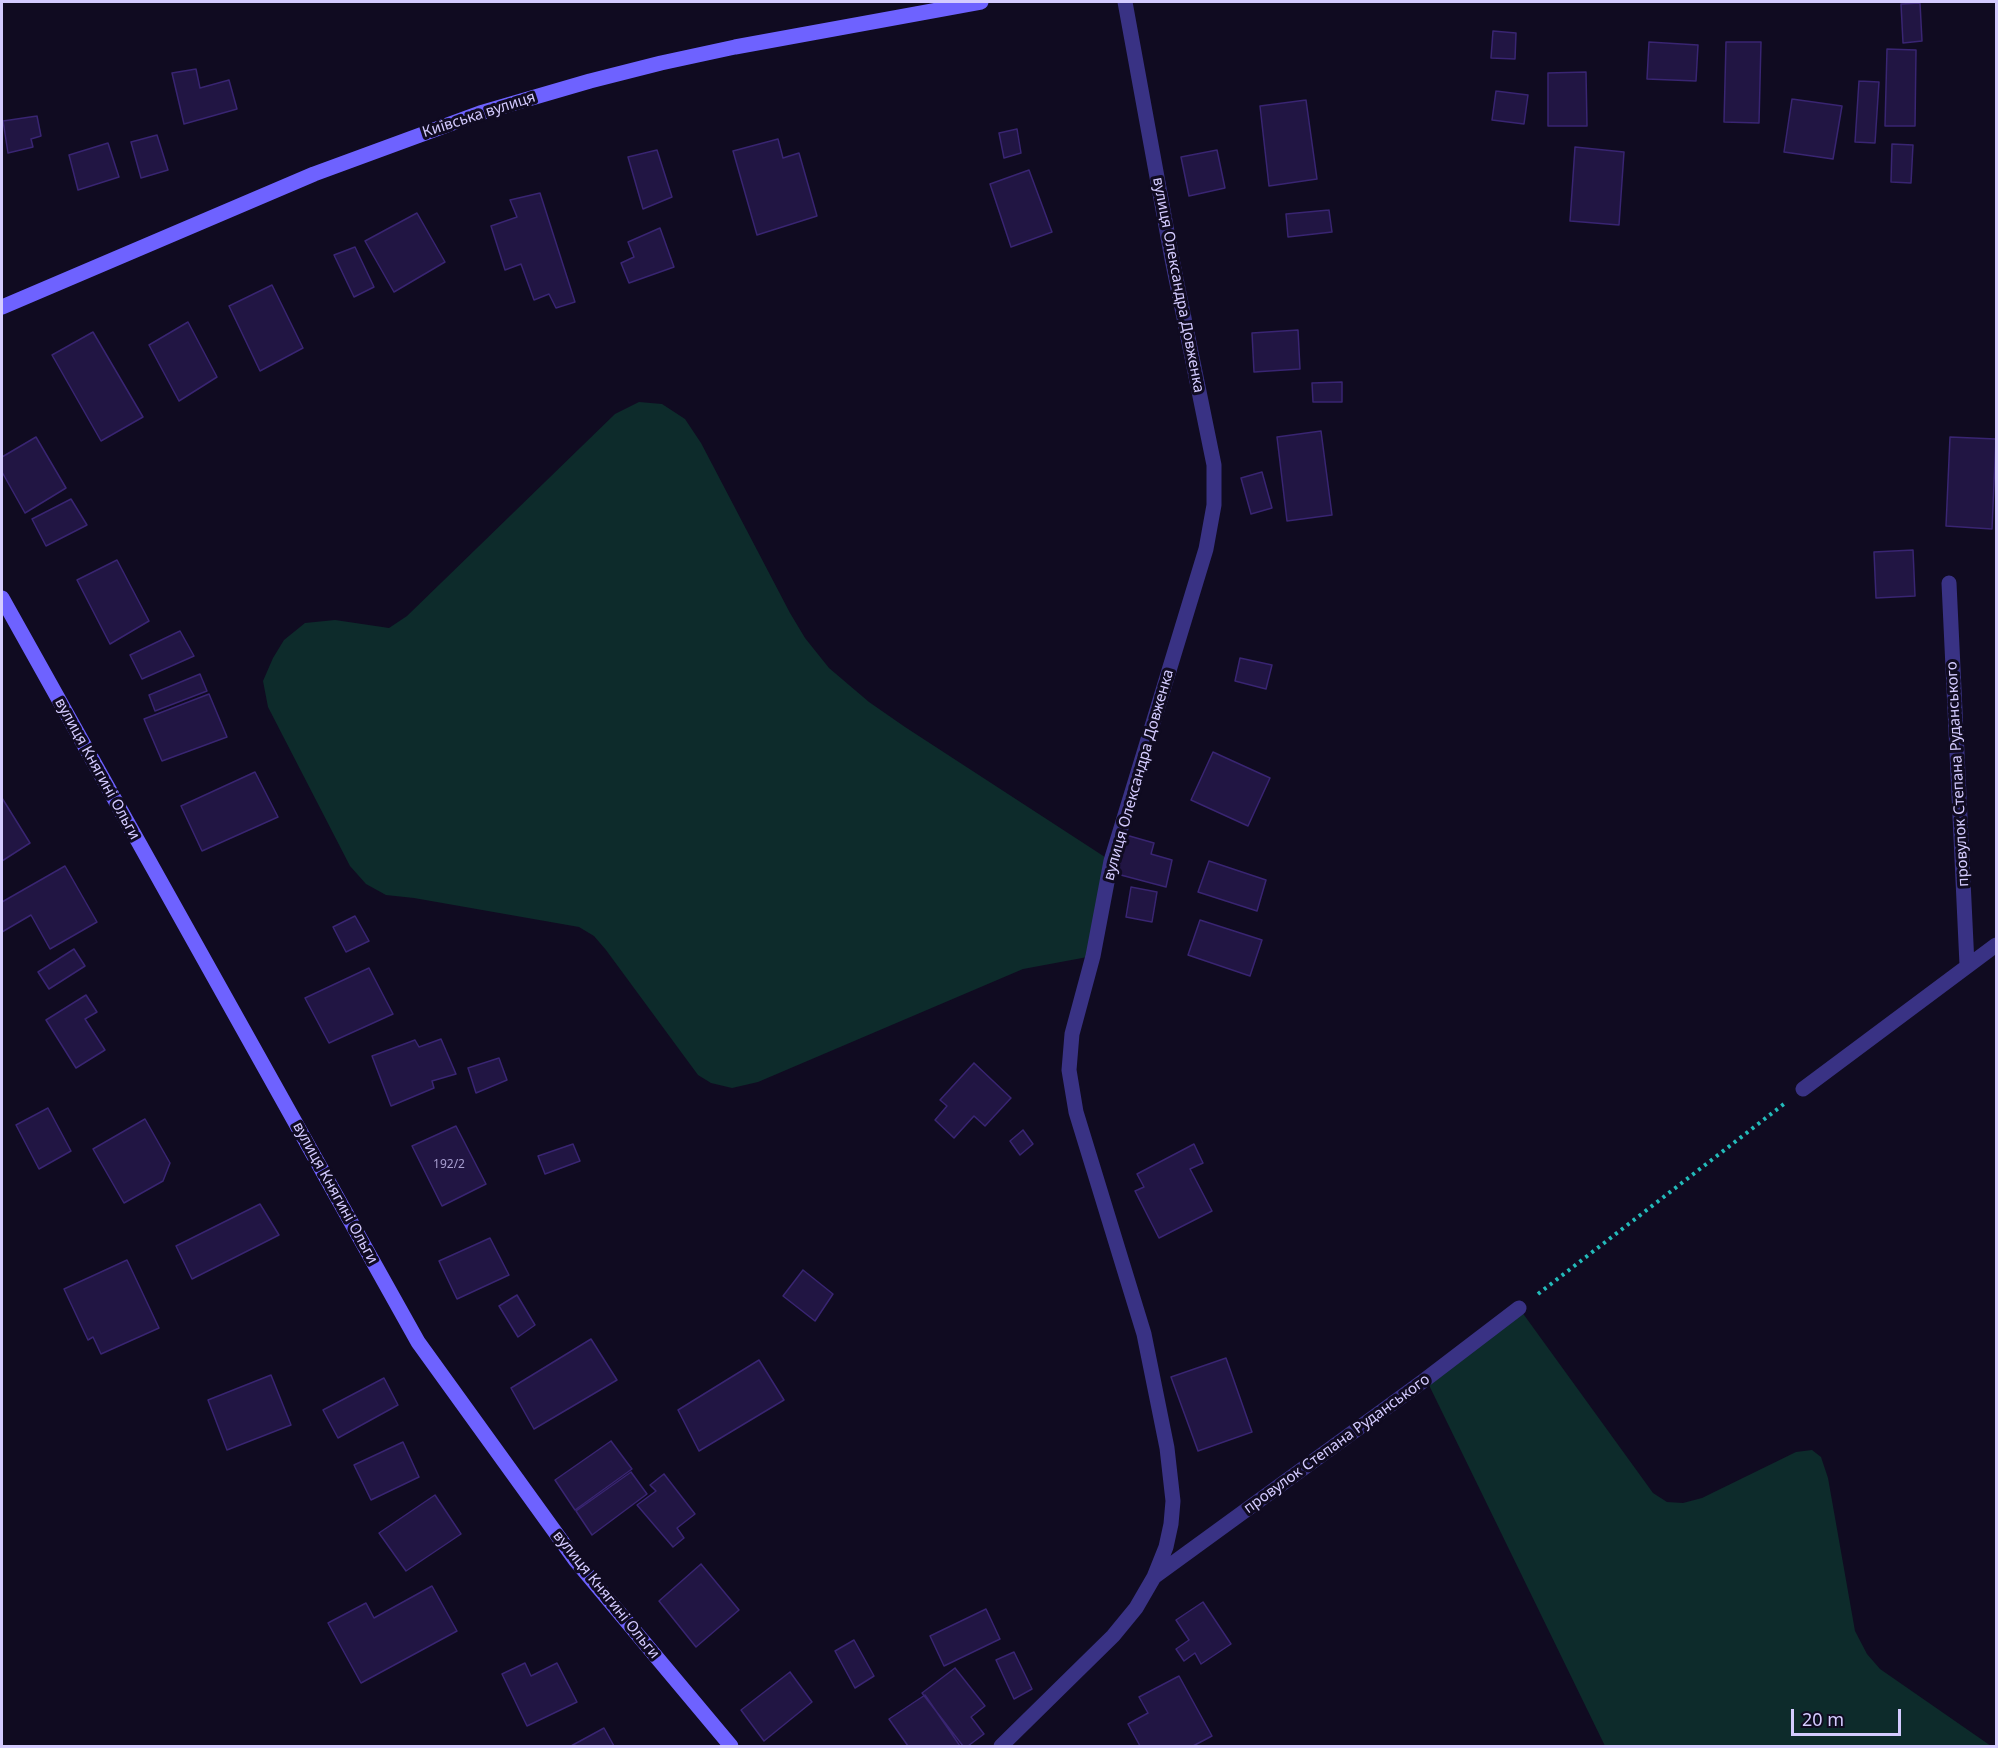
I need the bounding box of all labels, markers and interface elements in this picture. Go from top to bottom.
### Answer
street label: Київська вулиця [420,88,538,142]
street label: вулиця Олександра Довженка [1148,176,1208,394]
street label: провулок Степана Руданського [1943,661,1973,887]
street label: вулиця Олександра Довженка [1100,667,1178,883]
street label: вулиця Княгині Ольги [51,695,143,843]
street label: вулиця Княгині Ольги [289,1119,381,1267]
house number: 192/2 [433,1158,465,1172]
street label: провулок Степана Руданського [1240,1370,1434,1518]
street label: вулиця Княгині Ольги [549,1527,663,1663]
scale bar [1794,1697,1904,1735]
text: 20 m [1802,1707,1844,1731]

